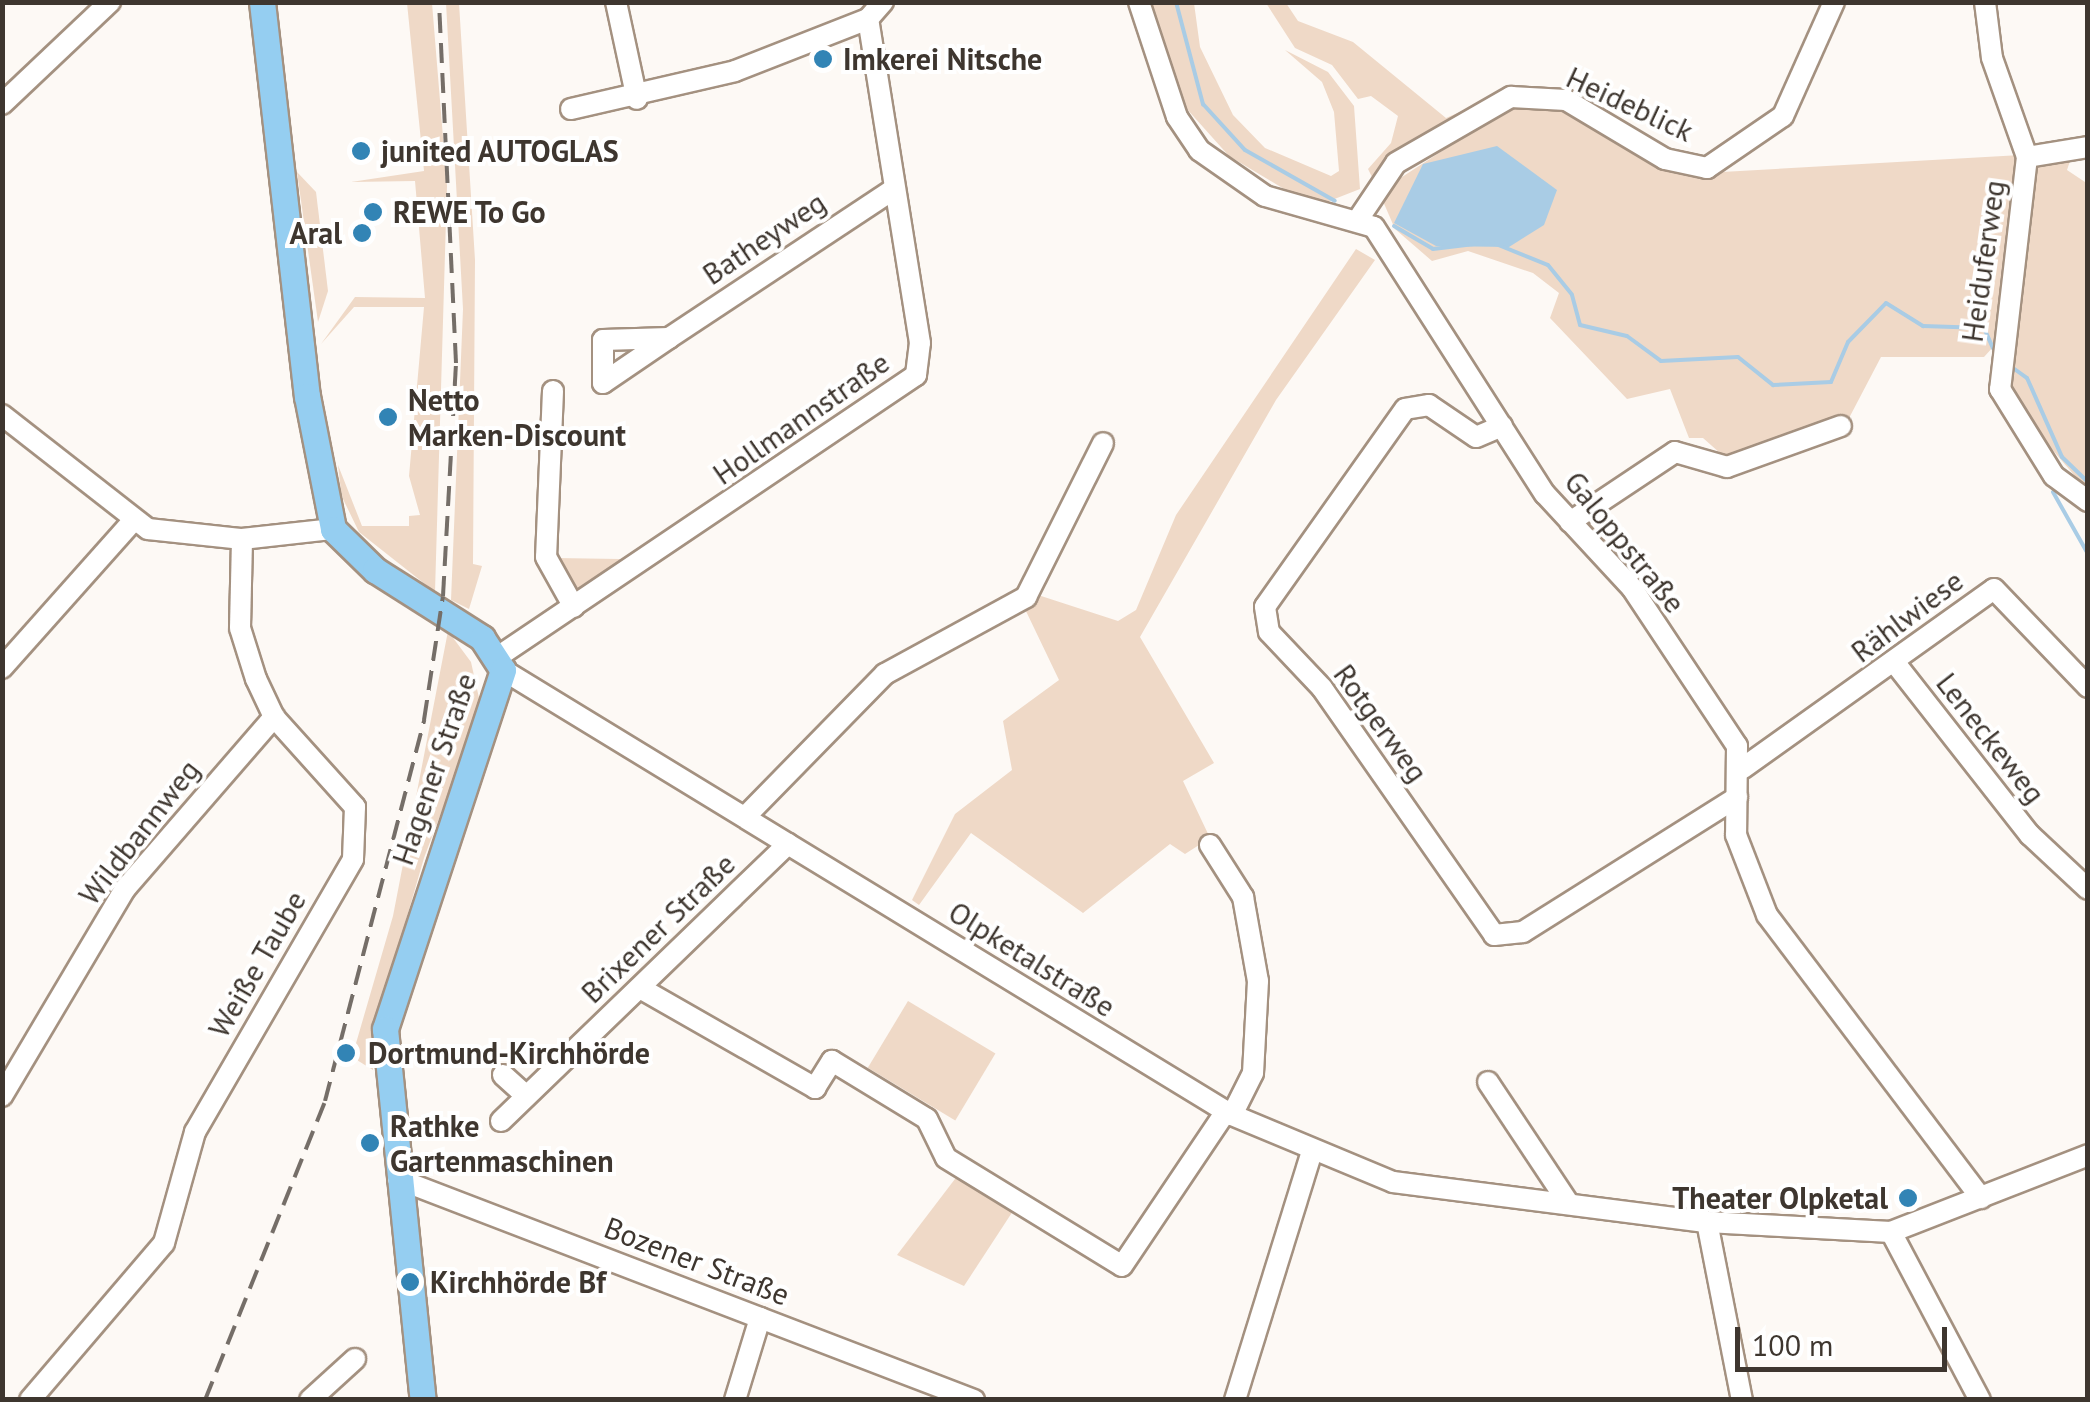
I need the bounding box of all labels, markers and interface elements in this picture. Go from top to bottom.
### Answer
place label: Imkerei Nitsche [843,41,1042,77]
marker: Imkerei Nitsche [812,48,834,70]
street label: Heideblick [1561,59,1699,149]
place label: junited AUTOGLAS [381,133,620,169]
marker: junited AUTOGLAS [350,140,372,162]
street label: Heiduferweg [1954,178,2012,344]
street label: Batheyweg [696,184,832,292]
place label: REWE To Go [393,194,547,230]
marker: REWE To Go [362,201,384,223]
place label: Aral [290,215,342,251]
marker: Aral [351,222,373,244]
street label: Hollmannstraße [706,344,896,492]
place label: Netto Marken-Discount [408,382,626,452]
marker: Netto Marken-Discount [377,406,399,428]
street label: Galoppstraße [1557,464,1693,620]
street label: Rählwiese [1844,562,1970,670]
street label: Rotgerweg [1326,657,1436,789]
street label: Leneckeweg [1929,666,2053,810]
street label: Hagener Straße [384,668,484,870]
street label: Wildbannweg [71,752,207,912]
street label: Brixener Straße [574,846,742,1010]
street label: Weiße Taube [200,884,314,1044]
street label: Olpketalstraße [942,894,1122,1024]
place label: Dortmund-Kirchhörde [368,1035,650,1071]
marker: Dortmund-Kirchhörde [333,1040,359,1066]
place label: Rathke Gartenmaschinen [390,1108,614,1178]
marker: Rathke Gartenmaschinen [359,1132,381,1154]
place label: Theater Olpketal [1672,1180,1888,1216]
marker: Theater Olpketal [1897,1187,1919,1209]
street label: Bozener Straße [599,1209,795,1313]
place label: Kirchhörde Bf [430,1264,606,1300]
marker: Kirchhörde Bf [399,1271,421,1293]
scale bar [1740,1307,1952,1369]
text: 100 m [1752,1325,1833,1364]

